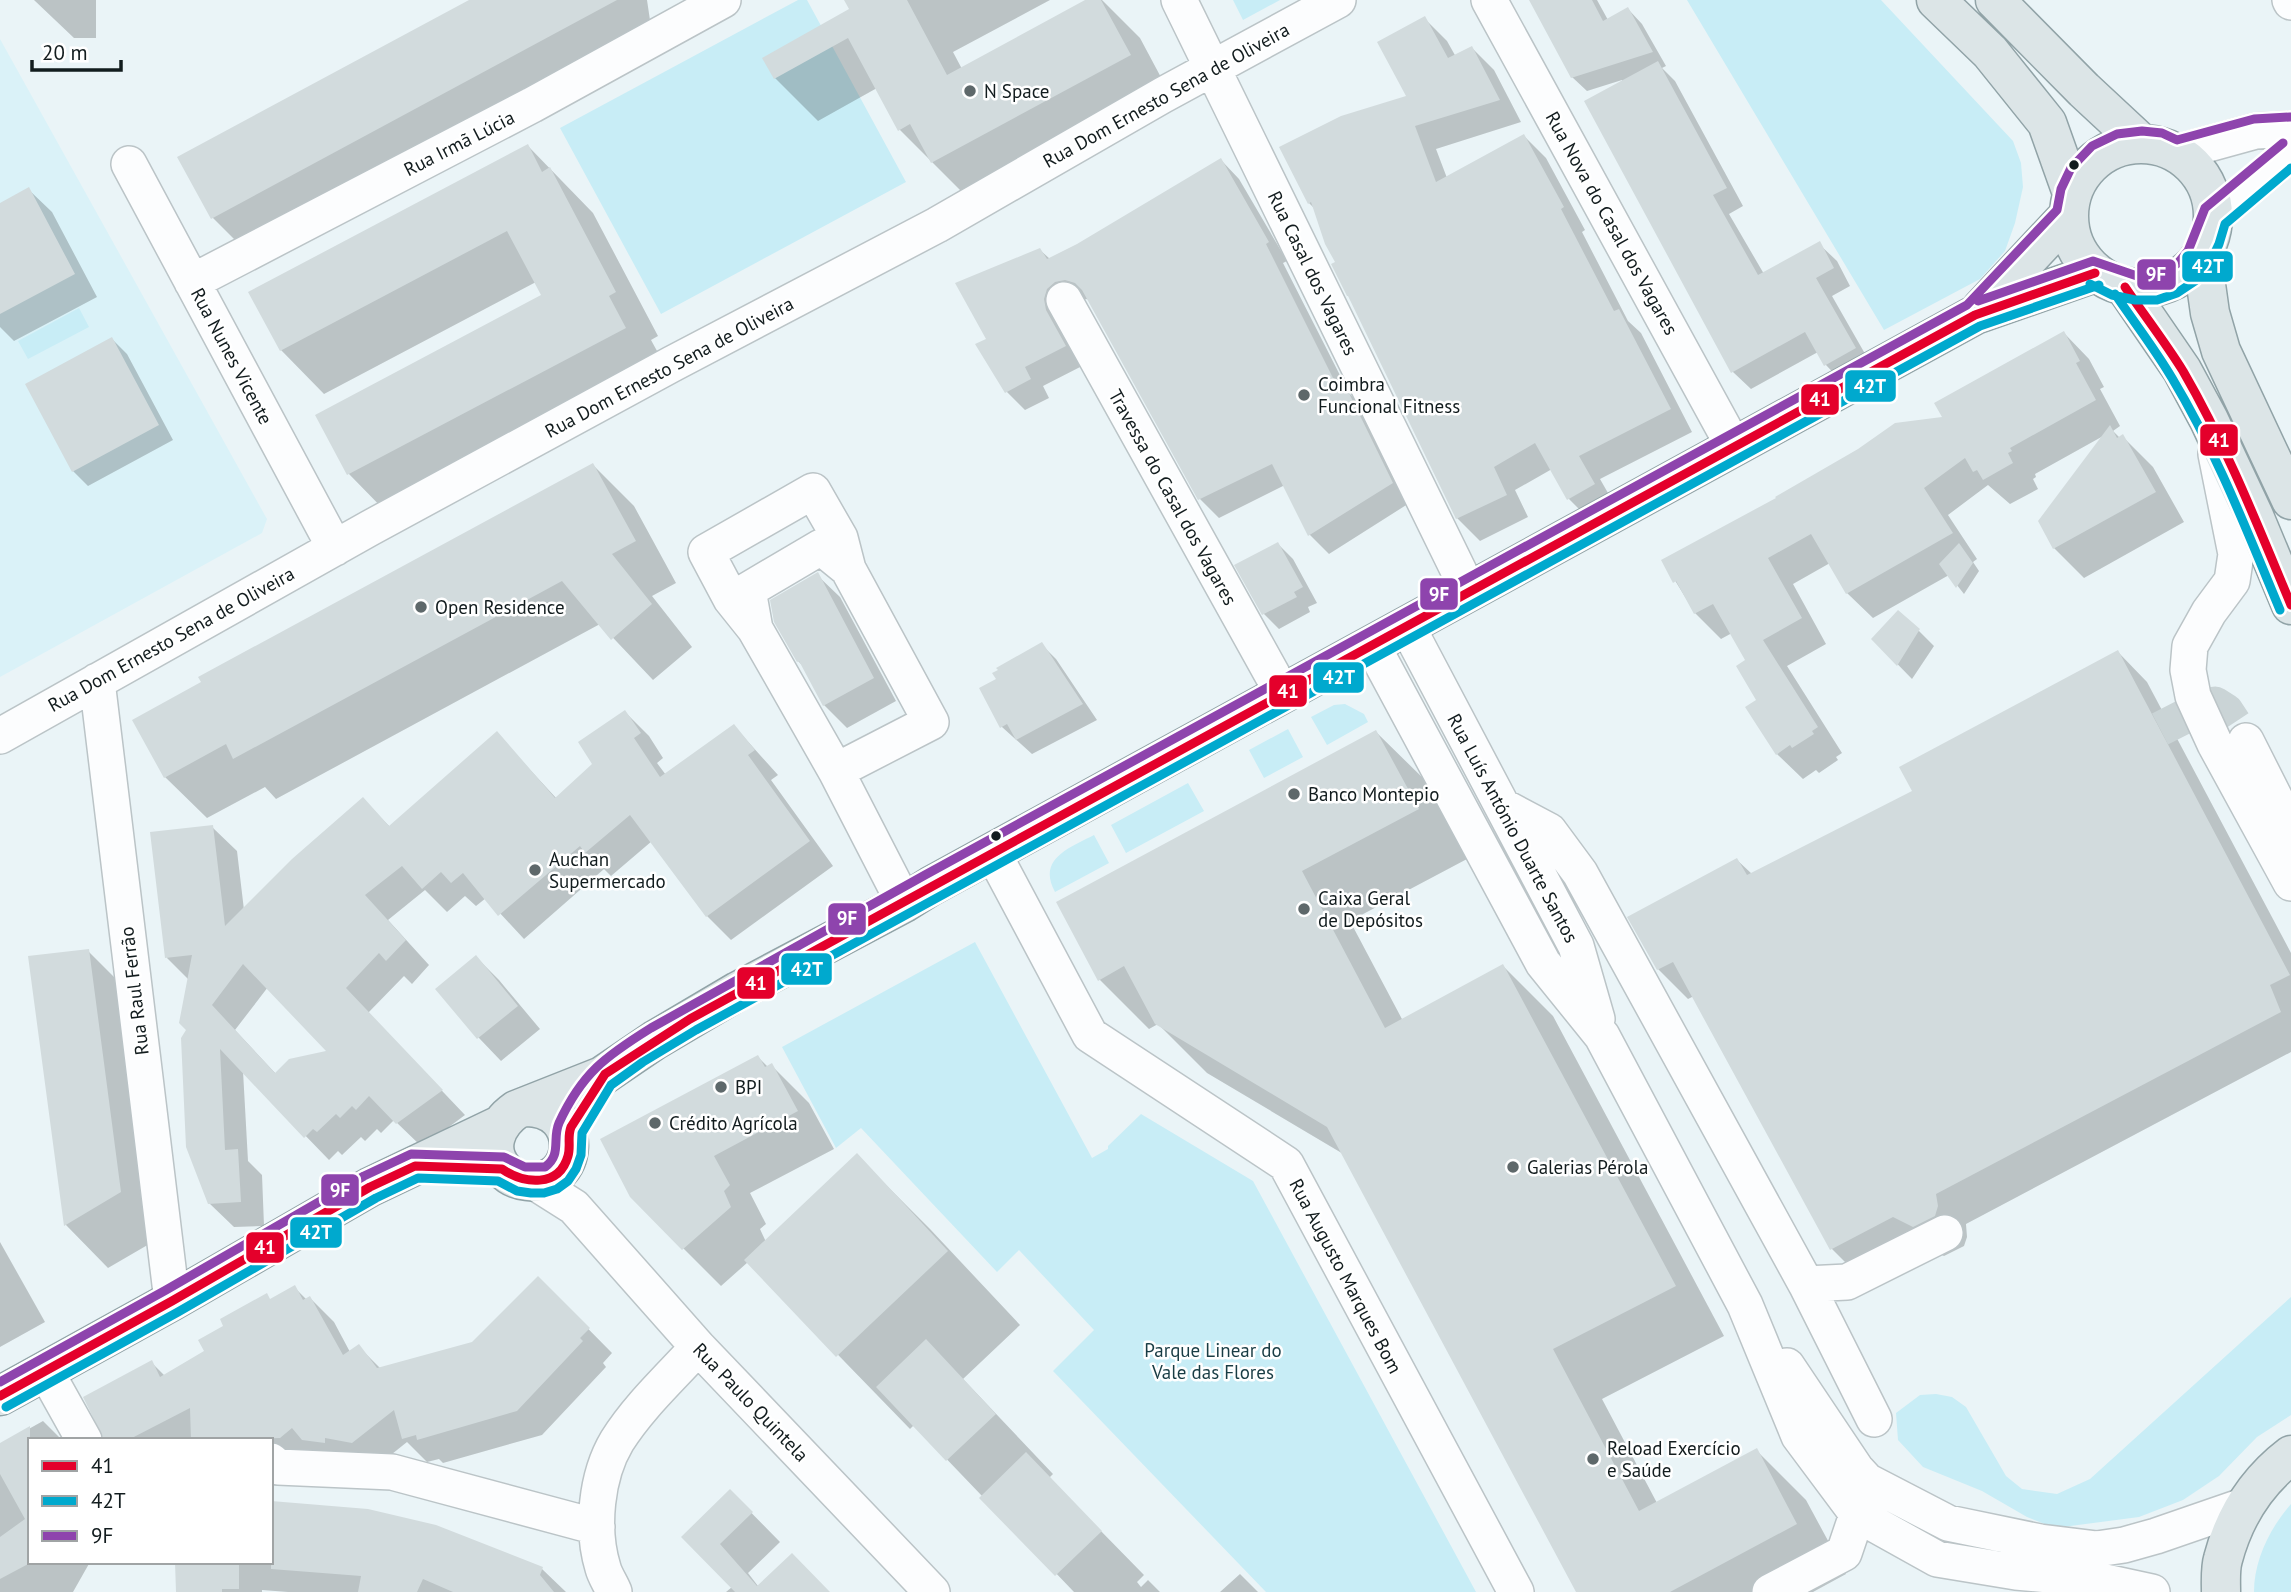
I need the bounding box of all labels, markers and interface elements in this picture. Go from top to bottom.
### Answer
street label: Rua Dom Ernesto Sena de Oliveira [1039,17,1293,173]
scale bar [32,28,121,72]
text: 20 m [42,39,88,66]
place label: N Space [984,79,1049,103]
marker: N Space [962,83,978,99]
street label: Rua Irmã Lúcia [400,105,518,181]
street label: Rua Nova do Casal dos Vagares [1541,107,1683,339]
unlabelled marker [2067,158,2081,172]
street label: Rua Casal dos Vagares [1263,187,1363,359]
line badge: 42T [2181,250,2234,283]
text: 42T [2192,254,2224,278]
line badge: 9F [2136,258,2177,291]
text: 9F [2146,262,2167,286]
street label: Rua Nunes Vicente [186,284,278,428]
street label: Rua Dom Ernesto Sena de Oliveira [541,291,797,443]
line badge: 42T [1844,369,1897,403]
place label: Coimbra Funcional Fitness [1318,372,1460,418]
text: 42T [1854,374,1886,398]
line badge: 41 [1800,383,1840,416]
street label: Travessa do Casal dos Vagares [1104,385,1242,609]
marker: Coimbra Funcional Fitness [1296,387,1312,403]
text: 41 [1809,387,1831,411]
line badge: 41 [2199,423,2239,457]
text: 41 [2208,428,2230,452]
street label: Rua Dom Ernesto Sena de Oliveira [44,561,298,717]
line badge: 9F [1419,577,1459,611]
text: 9F [1429,582,1450,606]
place label: Open Residence [435,595,565,619]
marker: Open Residence [413,599,429,615]
line badge: 42T [1312,661,1365,694]
text: 42T [1323,665,1355,689]
line badge: 41 [1268,674,1308,708]
text: 41 [1277,679,1299,703]
street label: Rua Luís António Duarte Santos [1442,709,1584,947]
place label: Banco Montepio [1308,782,1439,806]
marker: Banco Montepio [1286,786,1302,802]
unlabelled marker [989,829,1003,843]
place label: Auchan Supermercado [549,847,666,893]
marker: Auchan Supermercado [527,862,543,878]
place label: Caixa Geral de Depósitos [1318,886,1423,932]
marker: Caixa Geral de Depósitos [1296,901,1312,917]
line badge: 9F [827,902,867,936]
text: 9F [837,906,858,930]
street label: Rua Raul Ferrão [114,925,154,1057]
line badge: 42T [780,952,833,986]
text: 42T [791,957,823,981]
line badge: 41 [736,966,776,1000]
text: 41 [745,971,767,995]
place label: BPI [735,1075,762,1099]
marker: BPI [713,1079,729,1095]
place label: Crédito Agrícola [669,1111,798,1135]
marker: Crédito Agrícola [647,1115,663,1131]
place label: Galerias Pérola [1527,1155,1649,1179]
marker: Galerias Pérola [1505,1159,1521,1175]
line badge: 9F [320,1173,360,1207]
street label: Rua Augusto Marques Bom [1284,1174,1408,1378]
text: 9F [330,1178,351,1202]
line badge: 42T [289,1216,343,1249]
text: 42T [300,1220,332,1244]
line badge: 41 [245,1231,285,1264]
text: 41 [254,1235,276,1259]
street label: Rua Paulo Quintela [688,1338,814,1466]
park label: Parque Linear do Vale das Flores [1144,1338,1282,1384]
place label: Reload Exercício e Saúde [1607,1436,1741,1482]
legend [28,1438,273,1564]
marker: Reload Exercício e Saúde [1585,1451,1601,1467]
text: 41 [91,1452,114,1479]
text: 42T [91,1487,126,1514]
text: 9F [91,1522,113,1549]

